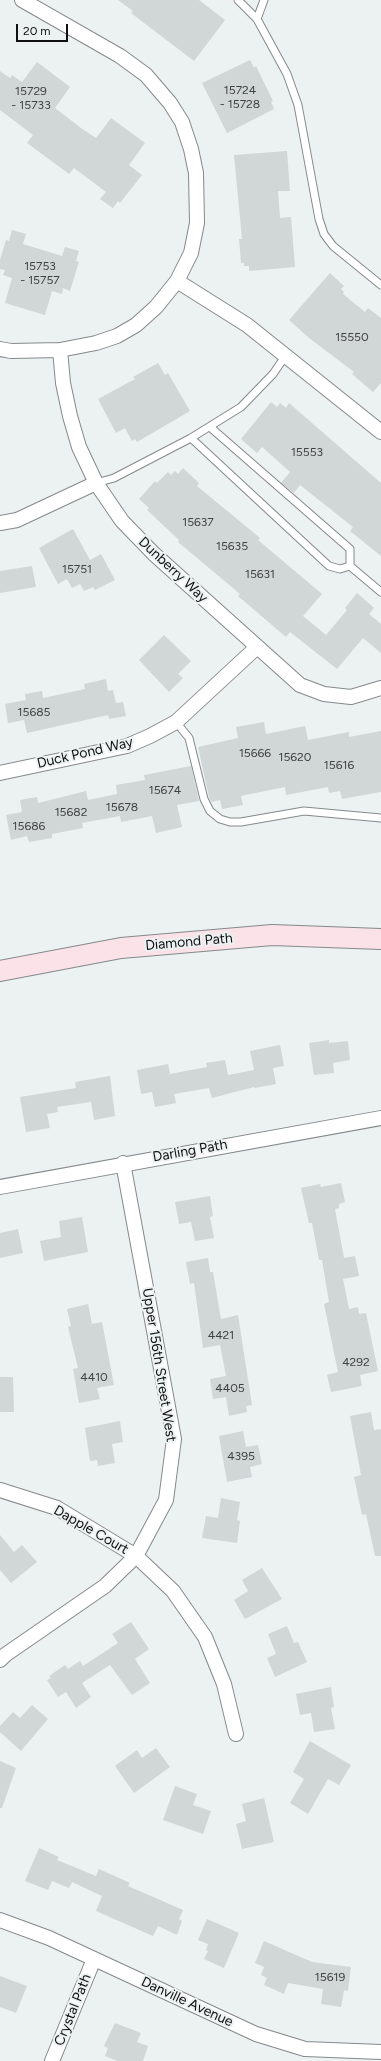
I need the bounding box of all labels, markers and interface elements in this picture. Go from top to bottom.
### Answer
scale bar [18,16,70,42]
text: 20 m [23,24,51,38]
house number: 15724 - 15728 [220,83,260,111]
house number: 15729 - 15733 [11,84,51,112]
house number: 15753 - 15757 [20,259,60,287]
house number: 15550 [335,330,369,344]
house number: 15553 [291,445,323,459]
house number: 15637 [182,515,214,529]
street label: Dunberry Way [135,534,211,606]
house number: 15635 [216,539,248,553]
house number: 15751 [62,562,92,576]
house number: 15631 [245,567,275,581]
house number: 15685 [18,705,50,719]
street label: Duck Pond Way [35,734,135,772]
house number: 15666 [239,746,271,760]
house number: 15620 [278,750,312,764]
house number: 15616 [324,758,354,772]
house number: 15674 [149,783,181,797]
house number: 15678 [106,800,138,814]
house number: 15682 [55,805,87,819]
house number: 15686 [13,819,45,833]
street label: Diamond Path [145,930,233,954]
street label: Darling Path [151,1136,229,1166]
street label: Upper 156th Street West [139,1287,179,1443]
house number: 4421 [208,1328,234,1342]
house number: 4292 [342,1355,370,1369]
house number: 4410 [80,1370,108,1384]
house number: 4405 [215,1381,245,1395]
house number: 4395 [227,1449,255,1463]
street label: Dapple Court [51,1502,131,1558]
house number: 15619 [315,1970,345,1984]
street label: Crystal Path [51,1972,95,2048]
street label: Danville Avenue [138,1973,236,2031]

